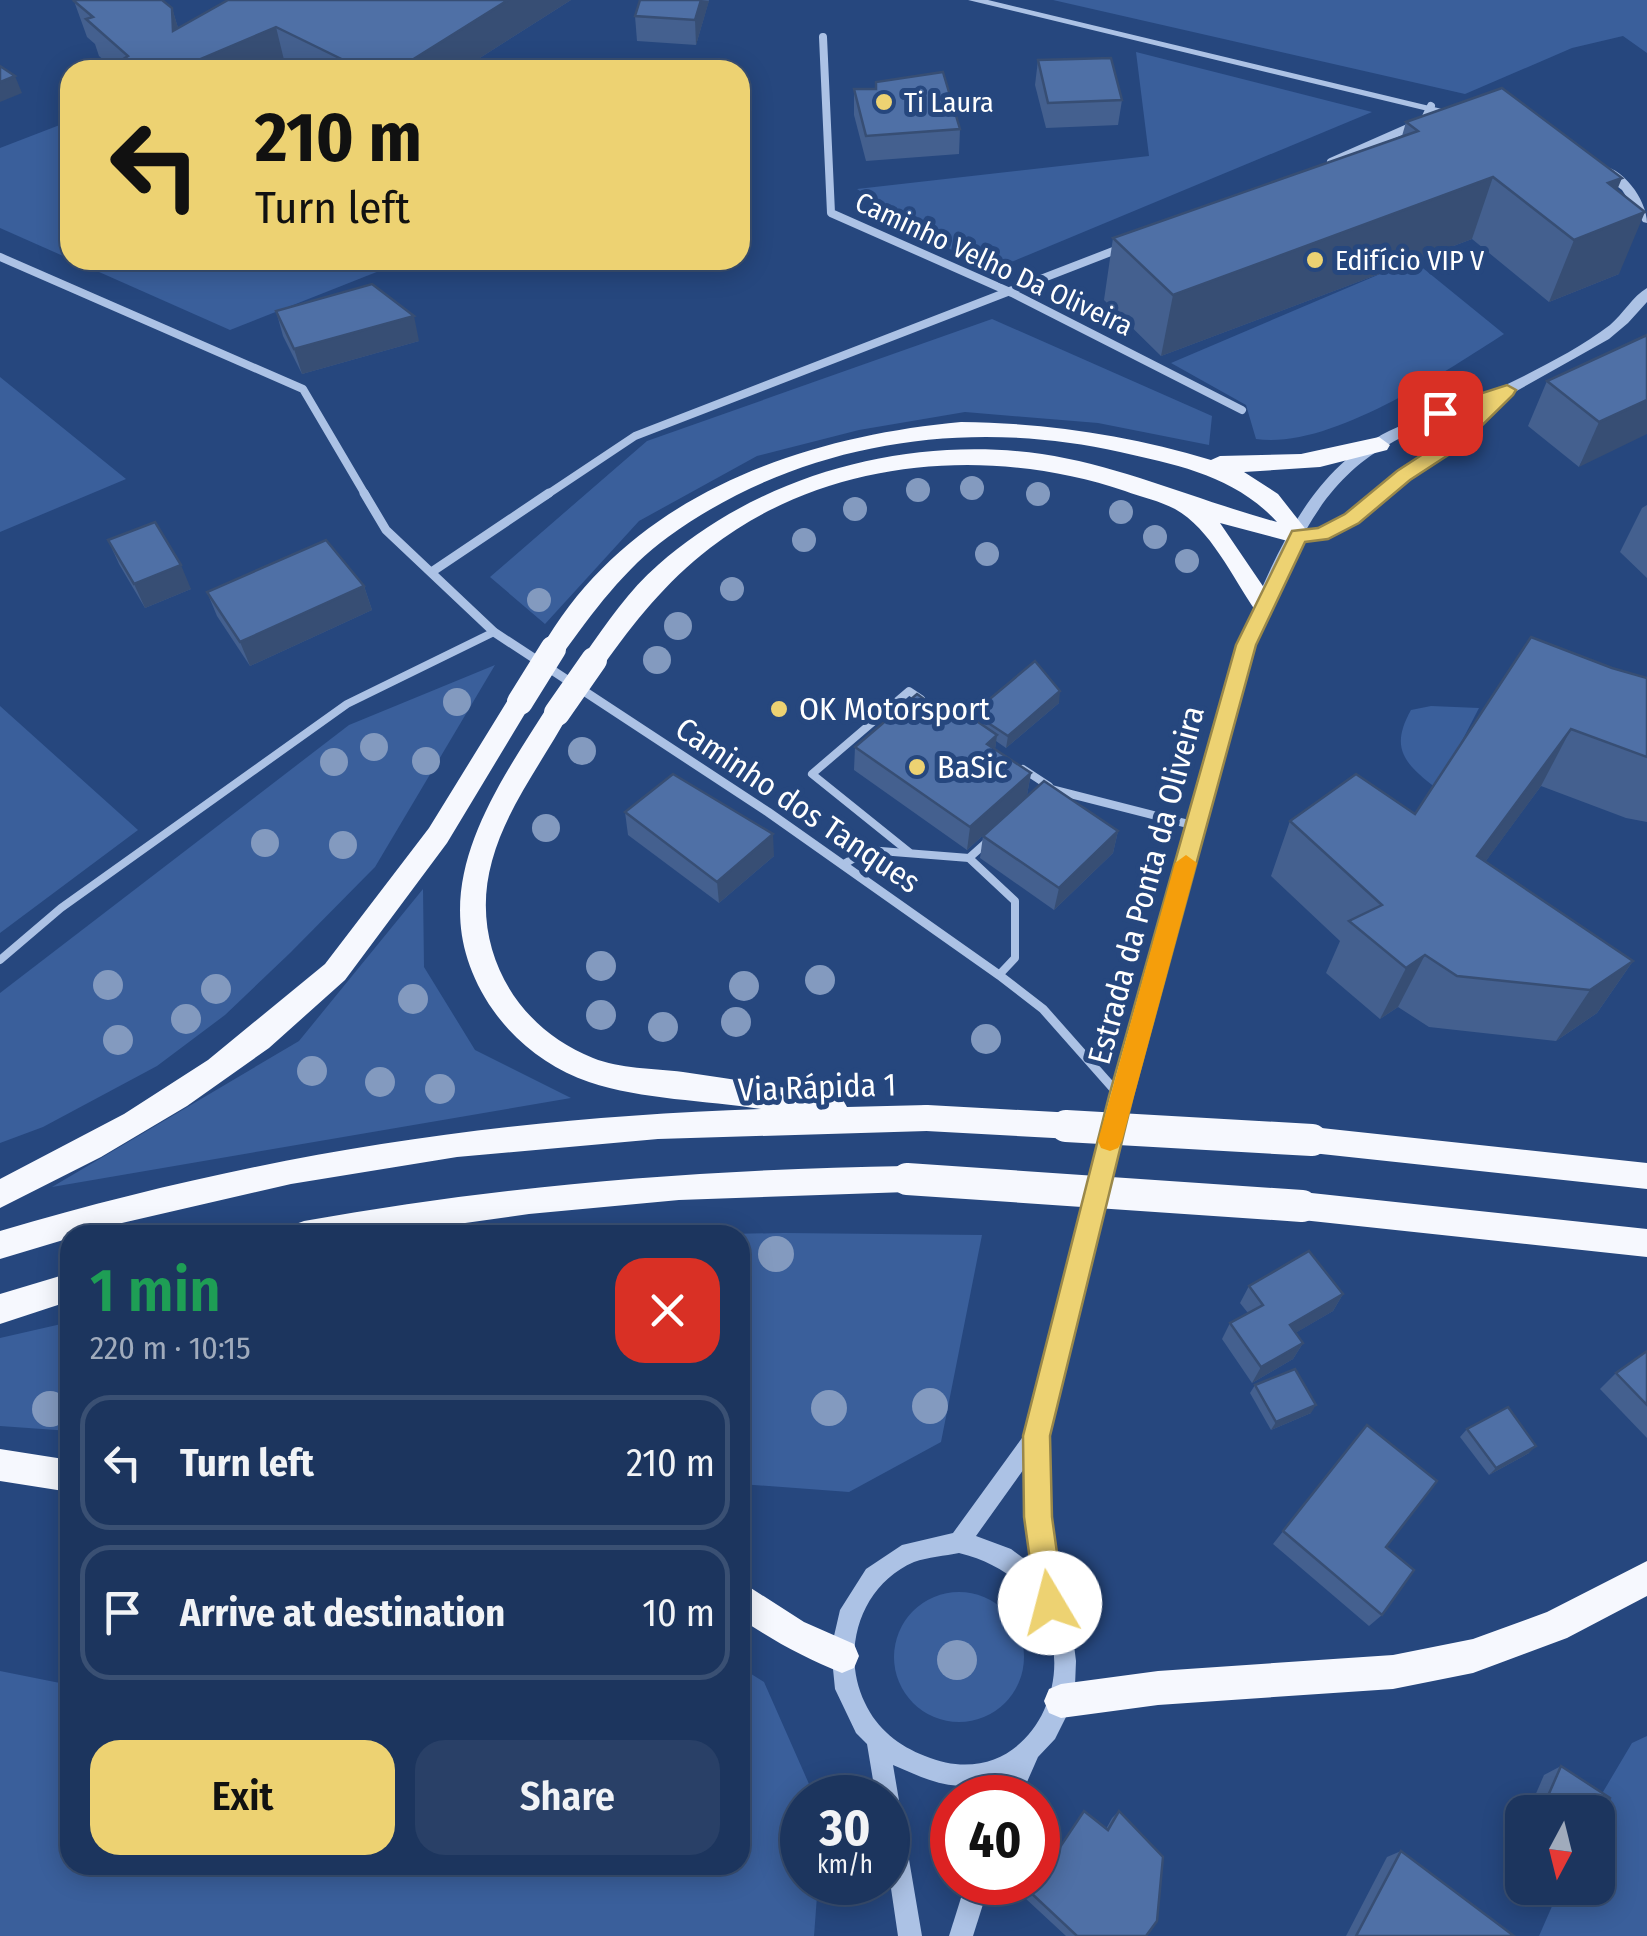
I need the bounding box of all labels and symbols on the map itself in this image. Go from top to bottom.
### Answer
place label: Ti Laura [904,86,994,119]
marker: Ti Laura [873,91,895,113]
street label: Caminho Velho Da Oliveira [850,185,1138,343]
place label: Edifício VIP V [1335,244,1485,277]
marker: Edifício VIP V [1304,249,1326,271]
pin [1398,371,1483,456]
place label: OK Motorsport [799,690,990,728]
marker: OK Motorsport [768,698,790,720]
street label: Estrada da Ponta da Oliveira [1080,702,1212,1068]
street label: Caminho dos Tanques [669,709,927,901]
place label: BaSic [937,748,1008,786]
marker: BaSic [906,756,928,778]
street label: Via Rápida 1 [737,1065,897,1109]
position arrow [998,1551,1102,1655]
speed limit sign: 40 [930,1775,1060,1905]
north arrow [1505,1795,1615,1905]

